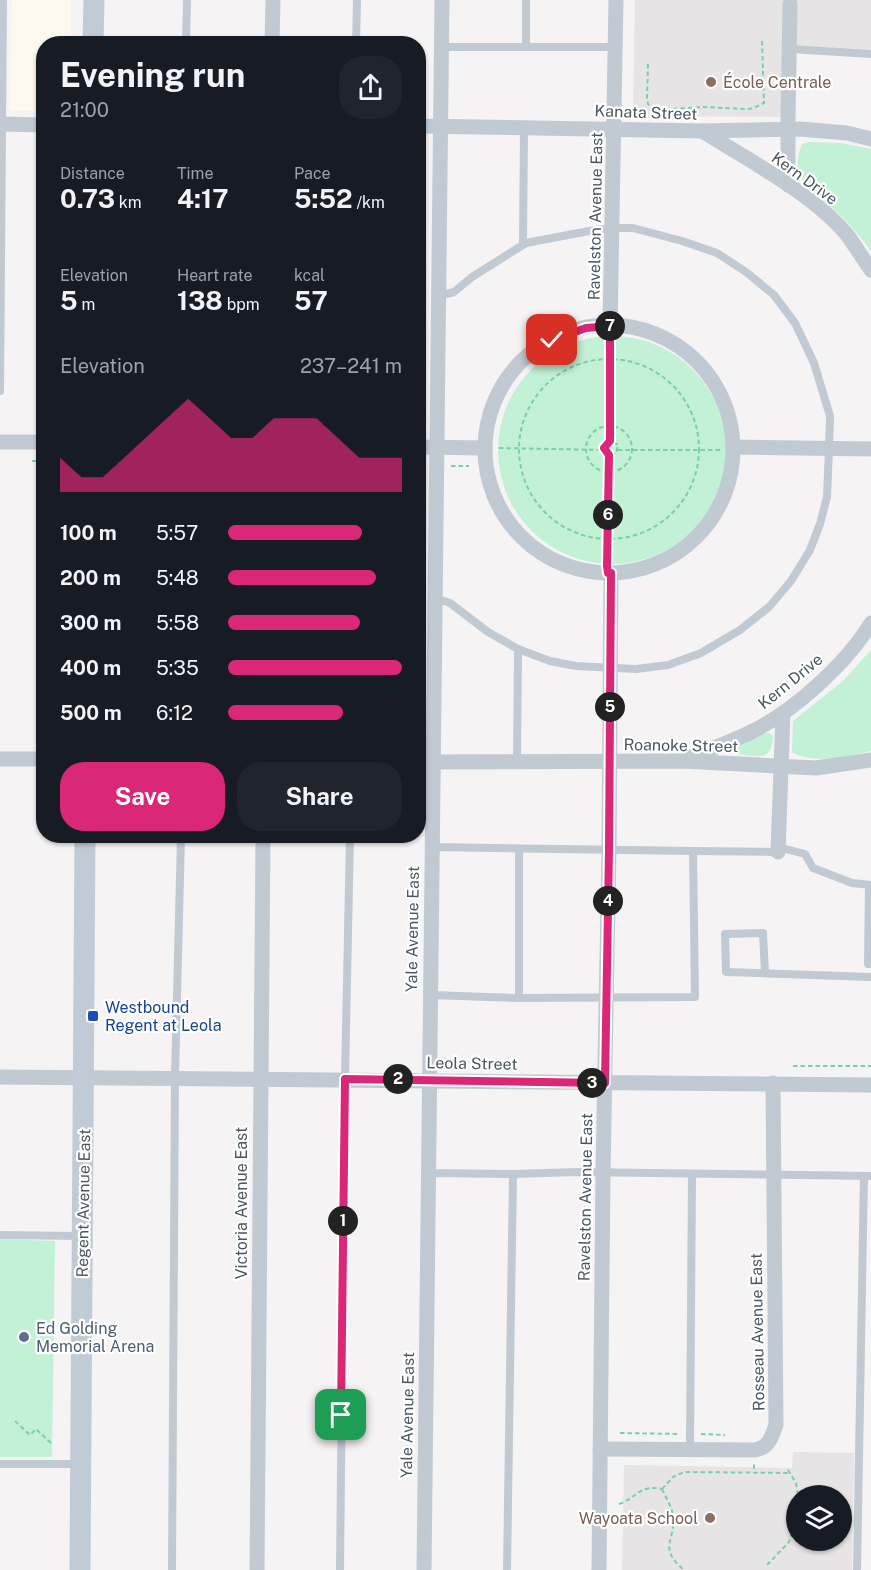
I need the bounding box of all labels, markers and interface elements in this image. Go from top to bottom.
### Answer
text: Evening run [60,56,245,94]
button: share [339,56,402,119]
place label: École Centrale [723,72,831,92]
marker: École Centrale [704,75,718,89]
text: 21:00 [60,98,109,122]
street label: Kanata Street [594,101,698,124]
street label: Ravelston Avenue East [585,132,606,300]
street label: Kern Drive [768,148,842,209]
text: Distance [60,164,125,183]
text: Time [177,164,213,183]
text: Pace [294,164,331,183]
text: 0.73 [60,183,115,214]
text: 4:17 [177,183,228,214]
text: 5:52 [294,183,353,214]
text: km [115,193,142,212]
text: /km [353,193,385,212]
text: Elevation [60,266,128,285]
text: Heart rate [177,266,253,285]
text: kcal [294,266,325,285]
text: 5 [60,285,78,316]
text: 138 [177,285,223,316]
text: 57 [294,285,328,316]
text: m [78,295,95,314]
text: bpm [223,295,260,314]
pin: 7 [595,311,625,341]
pin [526,314,577,365]
text: 7 [605,316,615,335]
icon: check [535,323,568,356]
text: Elevation [60,354,145,378]
text: 237–241 m [300,354,402,378]
pin: 6 [593,500,623,530]
text: 6 [603,505,613,524]
text: 100 m [60,521,117,545]
text: 5:57 [156,521,198,545]
text: 200 m [60,566,121,590]
text: 5:48 [156,566,199,590]
text: 300 m [60,611,121,635]
text: 5:58 [156,611,199,635]
street label: Kern Drive [754,650,826,713]
text: 400 m [60,656,121,680]
text: 5:35 [156,656,199,680]
pin: 5 [595,692,625,722]
text: 5 [605,697,615,716]
text: 500 m [60,701,122,725]
text: 6:12 [156,701,193,725]
street label: Roanoke Street [623,735,739,756]
button: Save [60,762,225,831]
button: Share [237,762,402,831]
street label: Yale Avenue East [402,866,423,992]
pin: 4 [593,886,623,916]
text: 4 [603,891,613,910]
place label: Westbound Regent at Leola [105,998,222,1035]
marker: Westbound Regent at Leola [86,1009,100,1023]
street label: Leola Street [426,1053,518,1074]
pin: 2 [383,1064,413,1094]
pin: 3 [577,1068,607,1098]
text: 2 [393,1069,403,1088]
text: 3 [587,1073,597,1092]
street label: Ravelston Avenue East [575,1113,596,1281]
street label: Victoria Avenue East [232,1127,251,1279]
street label: Regent Avenue East [73,1128,94,1278]
pin: 1 [328,1206,358,1236]
text: 1 [340,1211,346,1230]
street label: Rosseau Avenue East [747,1253,768,1411]
place label: Ed Golding Memorial Arena [36,1319,154,1356]
marker: Ed Golding Memorial Arena [17,1330,31,1344]
street label: Yale Avenue East [397,1352,418,1478]
pin [315,1389,366,1440]
icon: arrive [324,1398,357,1431]
map controls [786,1485,852,1551]
button: layers [786,1485,852,1551]
place label: Wayoata School [579,1509,698,1528]
marker: Wayoata School [703,1511,717,1525]

